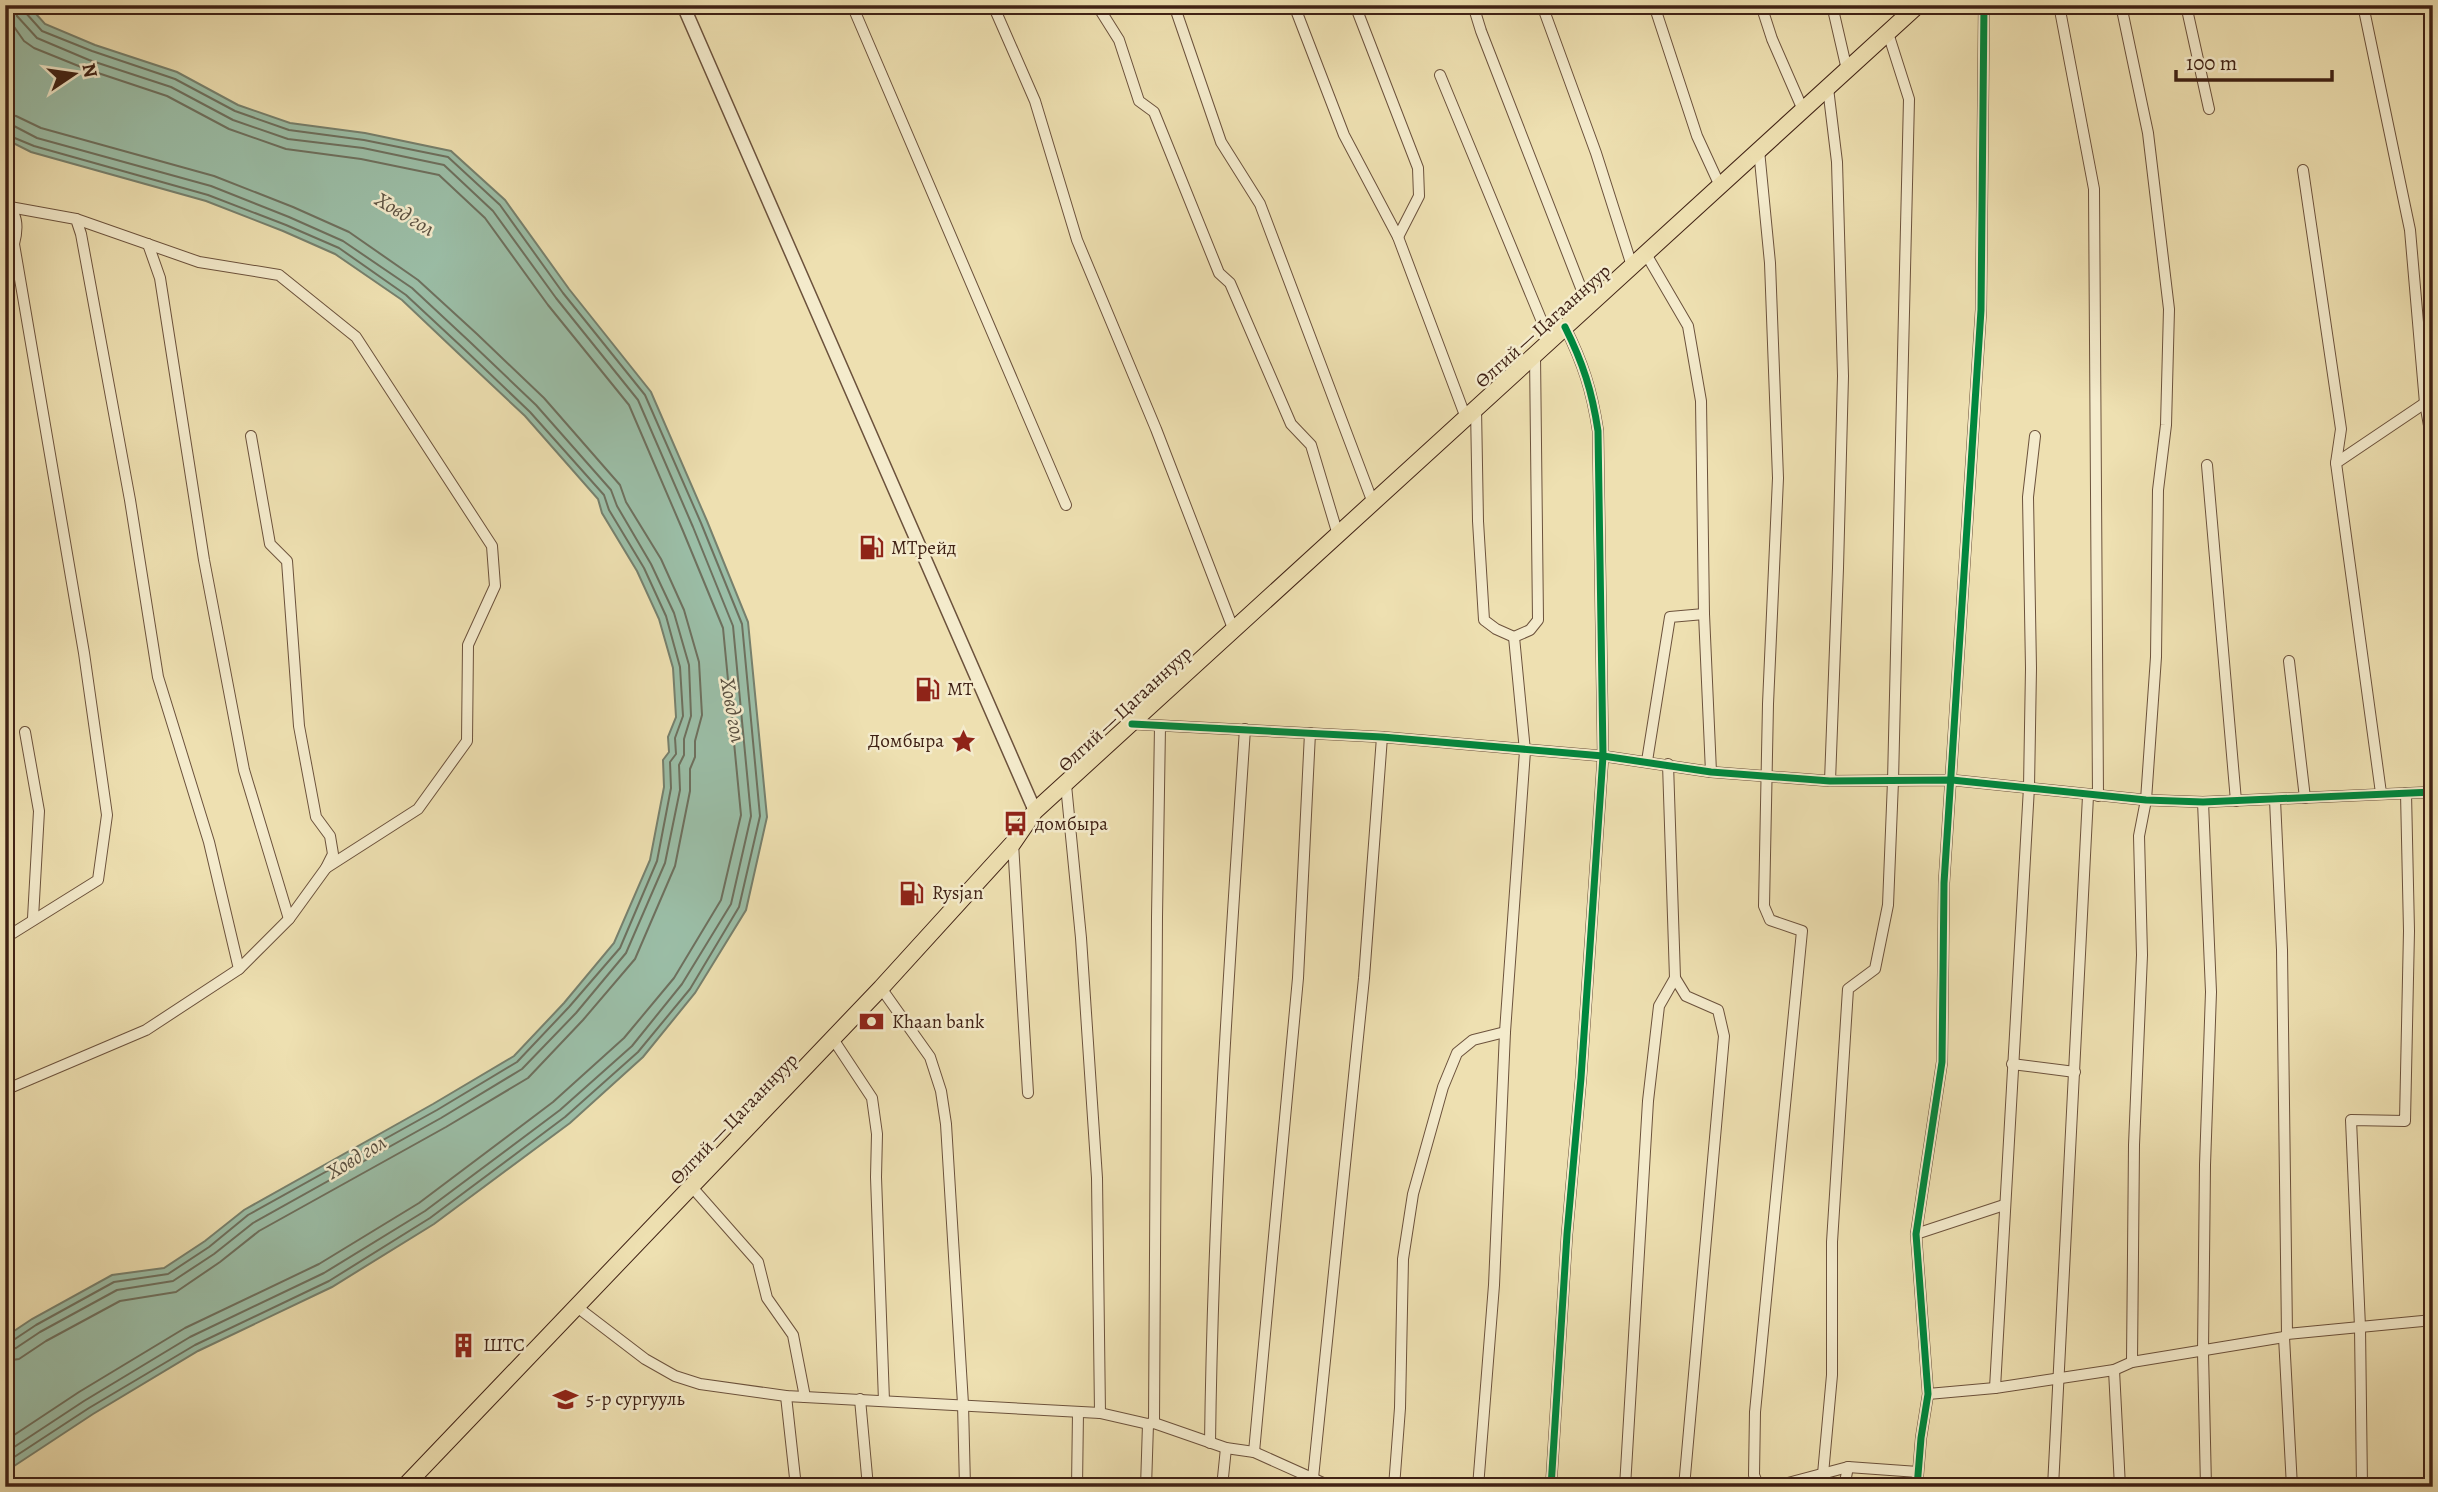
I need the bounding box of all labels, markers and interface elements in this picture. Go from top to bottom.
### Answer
north arrow [38,38,108,108]
scale bar [2176,38,2331,82]
text: 100 m [2186,49,2237,77]
text: N [75,61,104,80]
water label: Ховд гол [369,185,441,243]
street label: Өлгий — Цагааннуур [1470,258,1616,394]
fuel station icon: MTрейд [857,534,885,562]
place label: MTрейд [891,535,956,561]
street label: Өлгий — Цагааннуур [1052,640,1198,778]
water label: Ховд гол [713,674,753,745]
fuel station icon: МТ [913,675,941,703]
place label: МТ [947,676,974,702]
place icon: Домбыра [950,727,978,755]
place label: Домбыра [868,728,944,754]
bus stop icon: домбыра [1001,810,1029,838]
place label: домбыра [1034,811,1108,837]
fuel station icon: Rysjan [898,879,926,907]
place label: Rysjan [932,880,983,906]
bank icon: Khaan bank [858,1008,886,1036]
place label: Khaan bank [892,1009,985,1035]
street label: Өлгий — Цагааннуур [664,1047,804,1191]
water label: Ховд гол [320,1128,392,1186]
building icon: ШТС [449,1331,477,1359]
place label: ШТС [483,1332,525,1358]
school or university icon: 5-р сургууль [552,1385,580,1413]
place label: 5-р сургууль [586,1386,685,1412]

